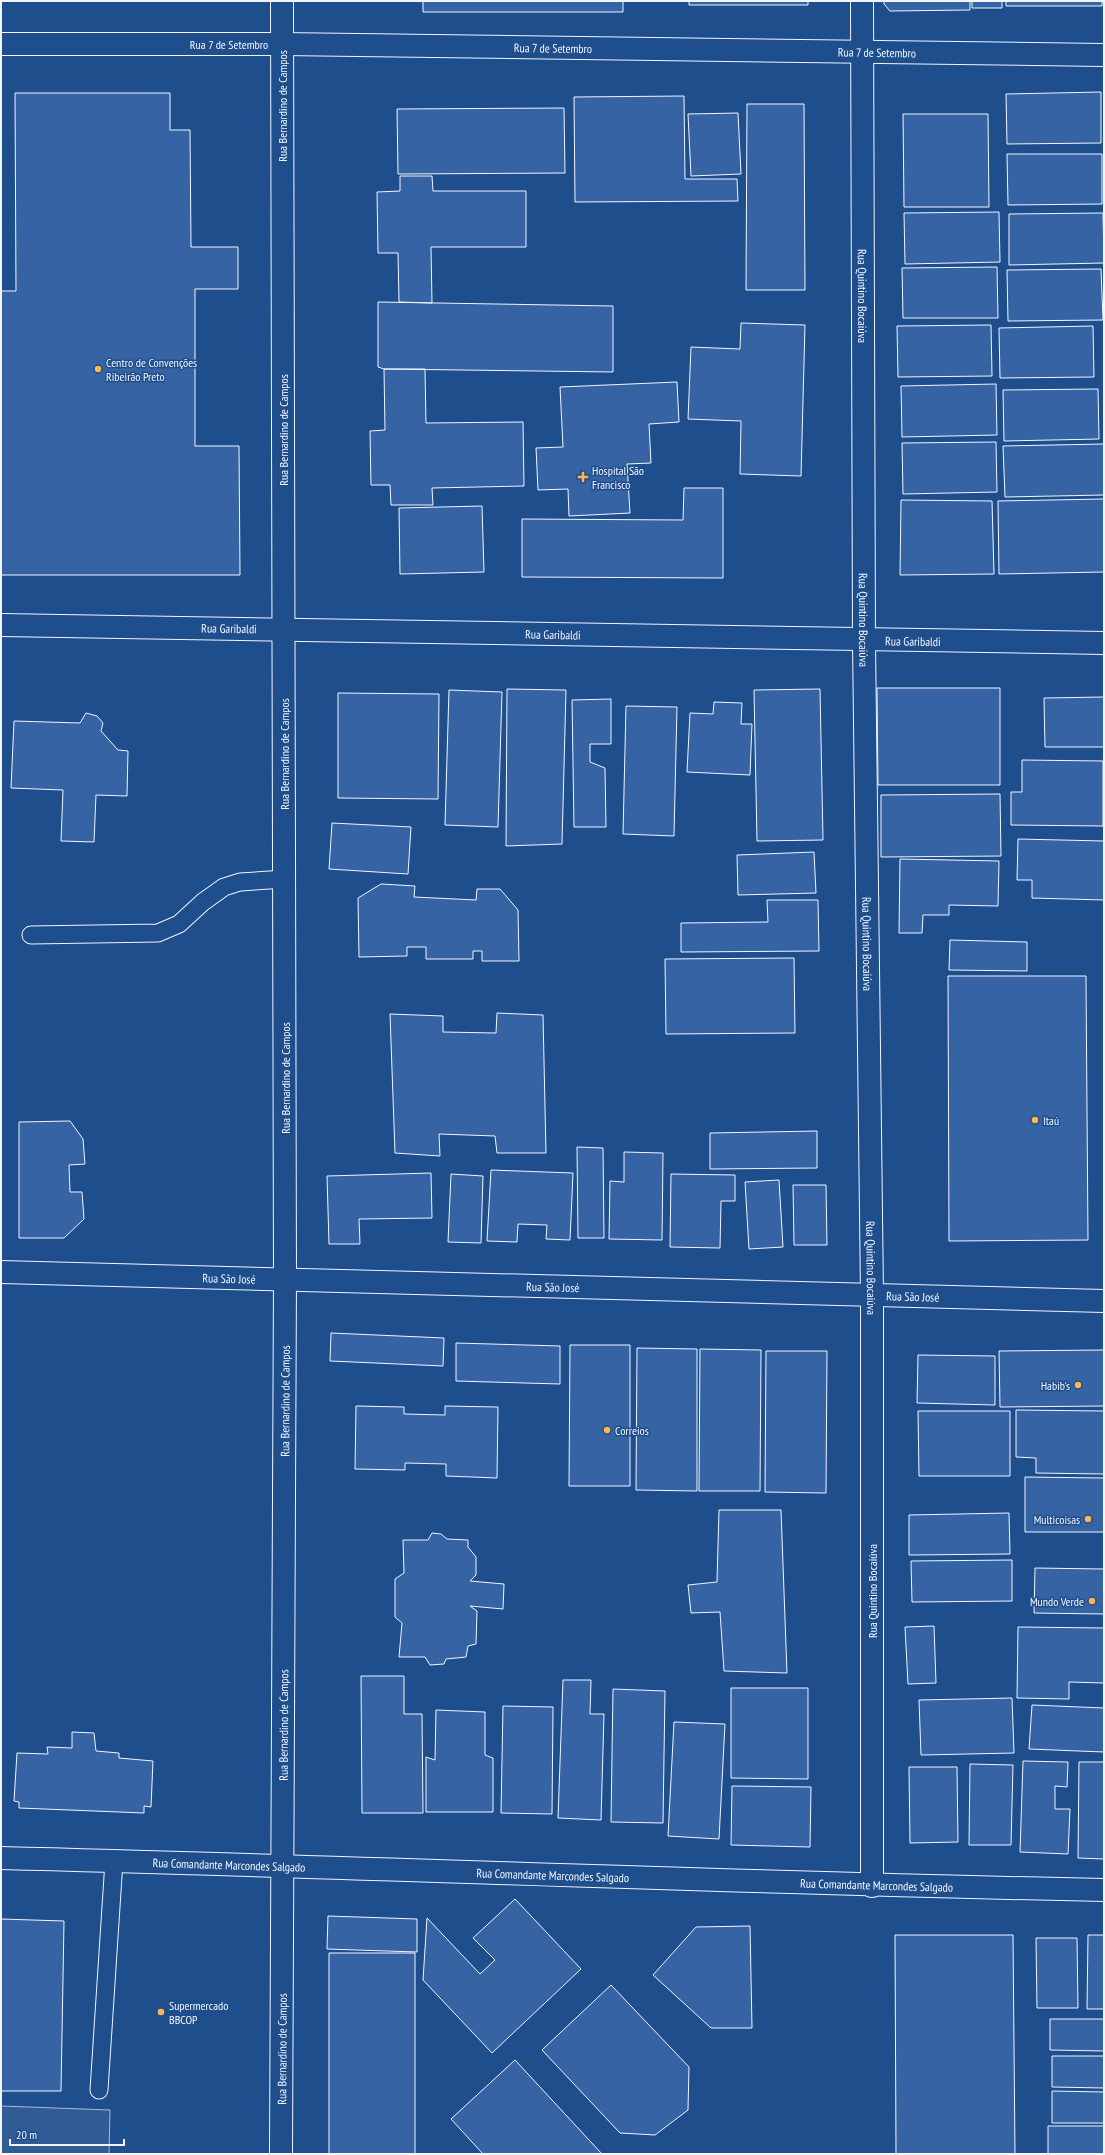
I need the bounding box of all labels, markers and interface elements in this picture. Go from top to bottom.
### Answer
street label: Rua 7 de Setembro [190,37,268,52]
street label: Rua 7 de Setembro [514,40,592,56]
street label: Rua 7 de Setembro [838,44,916,60]
street label: Rua Bernardino de Campos [275,50,290,162]
street label: Rua Quintino Bocaiúva [855,249,871,343]
place label: Centro de Convenções Ribeirão Preto [106,355,197,384]
marker: Centro de Convenções Ribeirão Preto [93,364,103,374]
street label: Rua Bernardino de Campos [276,374,291,486]
place label: Hospital São Francisco [592,463,644,492]
marker: Hospital São Francisco [577,471,589,483]
street label: Rua Quintino Bocaiúva [856,573,872,667]
street label: Rua Garibaldi [201,620,257,636]
street label: Rua Garibaldi [525,626,581,642]
street label: Rua Garibaldi [885,633,941,649]
street label: Rua Bernardino de Campos [277,698,292,810]
street label: Rua Quintino Bocaiúva [860,897,876,991]
street label: Rua Bernardino de Campos [278,1022,293,1134]
place label: Itaú [1043,1113,1059,1128]
marker: Itaú [1030,1115,1040,1125]
street label: Rua Quintino Bocaiúva [864,1221,880,1315]
street label: Rua São José [202,1270,256,1286]
street label: Rua São José [526,1278,580,1295]
street label: Rua São José [886,1288,939,1304]
street label: Rua Bernardino de Campos [277,1345,292,1457]
place label: Habib's [1041,1378,1070,1393]
marker: Habib's [1073,1380,1083,1390]
place label: Correios [615,1423,649,1438]
marker: Correios [602,1425,612,1435]
place label: Multicoisas [1034,1512,1080,1527]
marker: Multicoisas [1083,1514,1093,1524]
street label: Rua Quintino Bocaiúva [865,1544,880,1638]
place label: Mundo Verde [1030,1594,1084,1609]
marker: Mundo Verde [1087,1596,1097,1606]
street label: Rua Bernardino de Campos [275,1669,291,1781]
street label: Rua Comandante Marcondes Salgado [152,1855,306,1874]
street label: Rua Comandante Marcondes Salgado [476,1865,629,1885]
street label: Rua Comandante Marcondes Salgado [800,1875,953,1894]
street label: Rua Bernardino de Campos [274,1993,289,2105]
place label: Supermercado BBCOP [169,1998,228,2027]
marker: Supermercado BBCOP [156,2007,166,2017]
scale bar [10,2121,124,2147]
text: 20 m [16,2127,37,2142]

